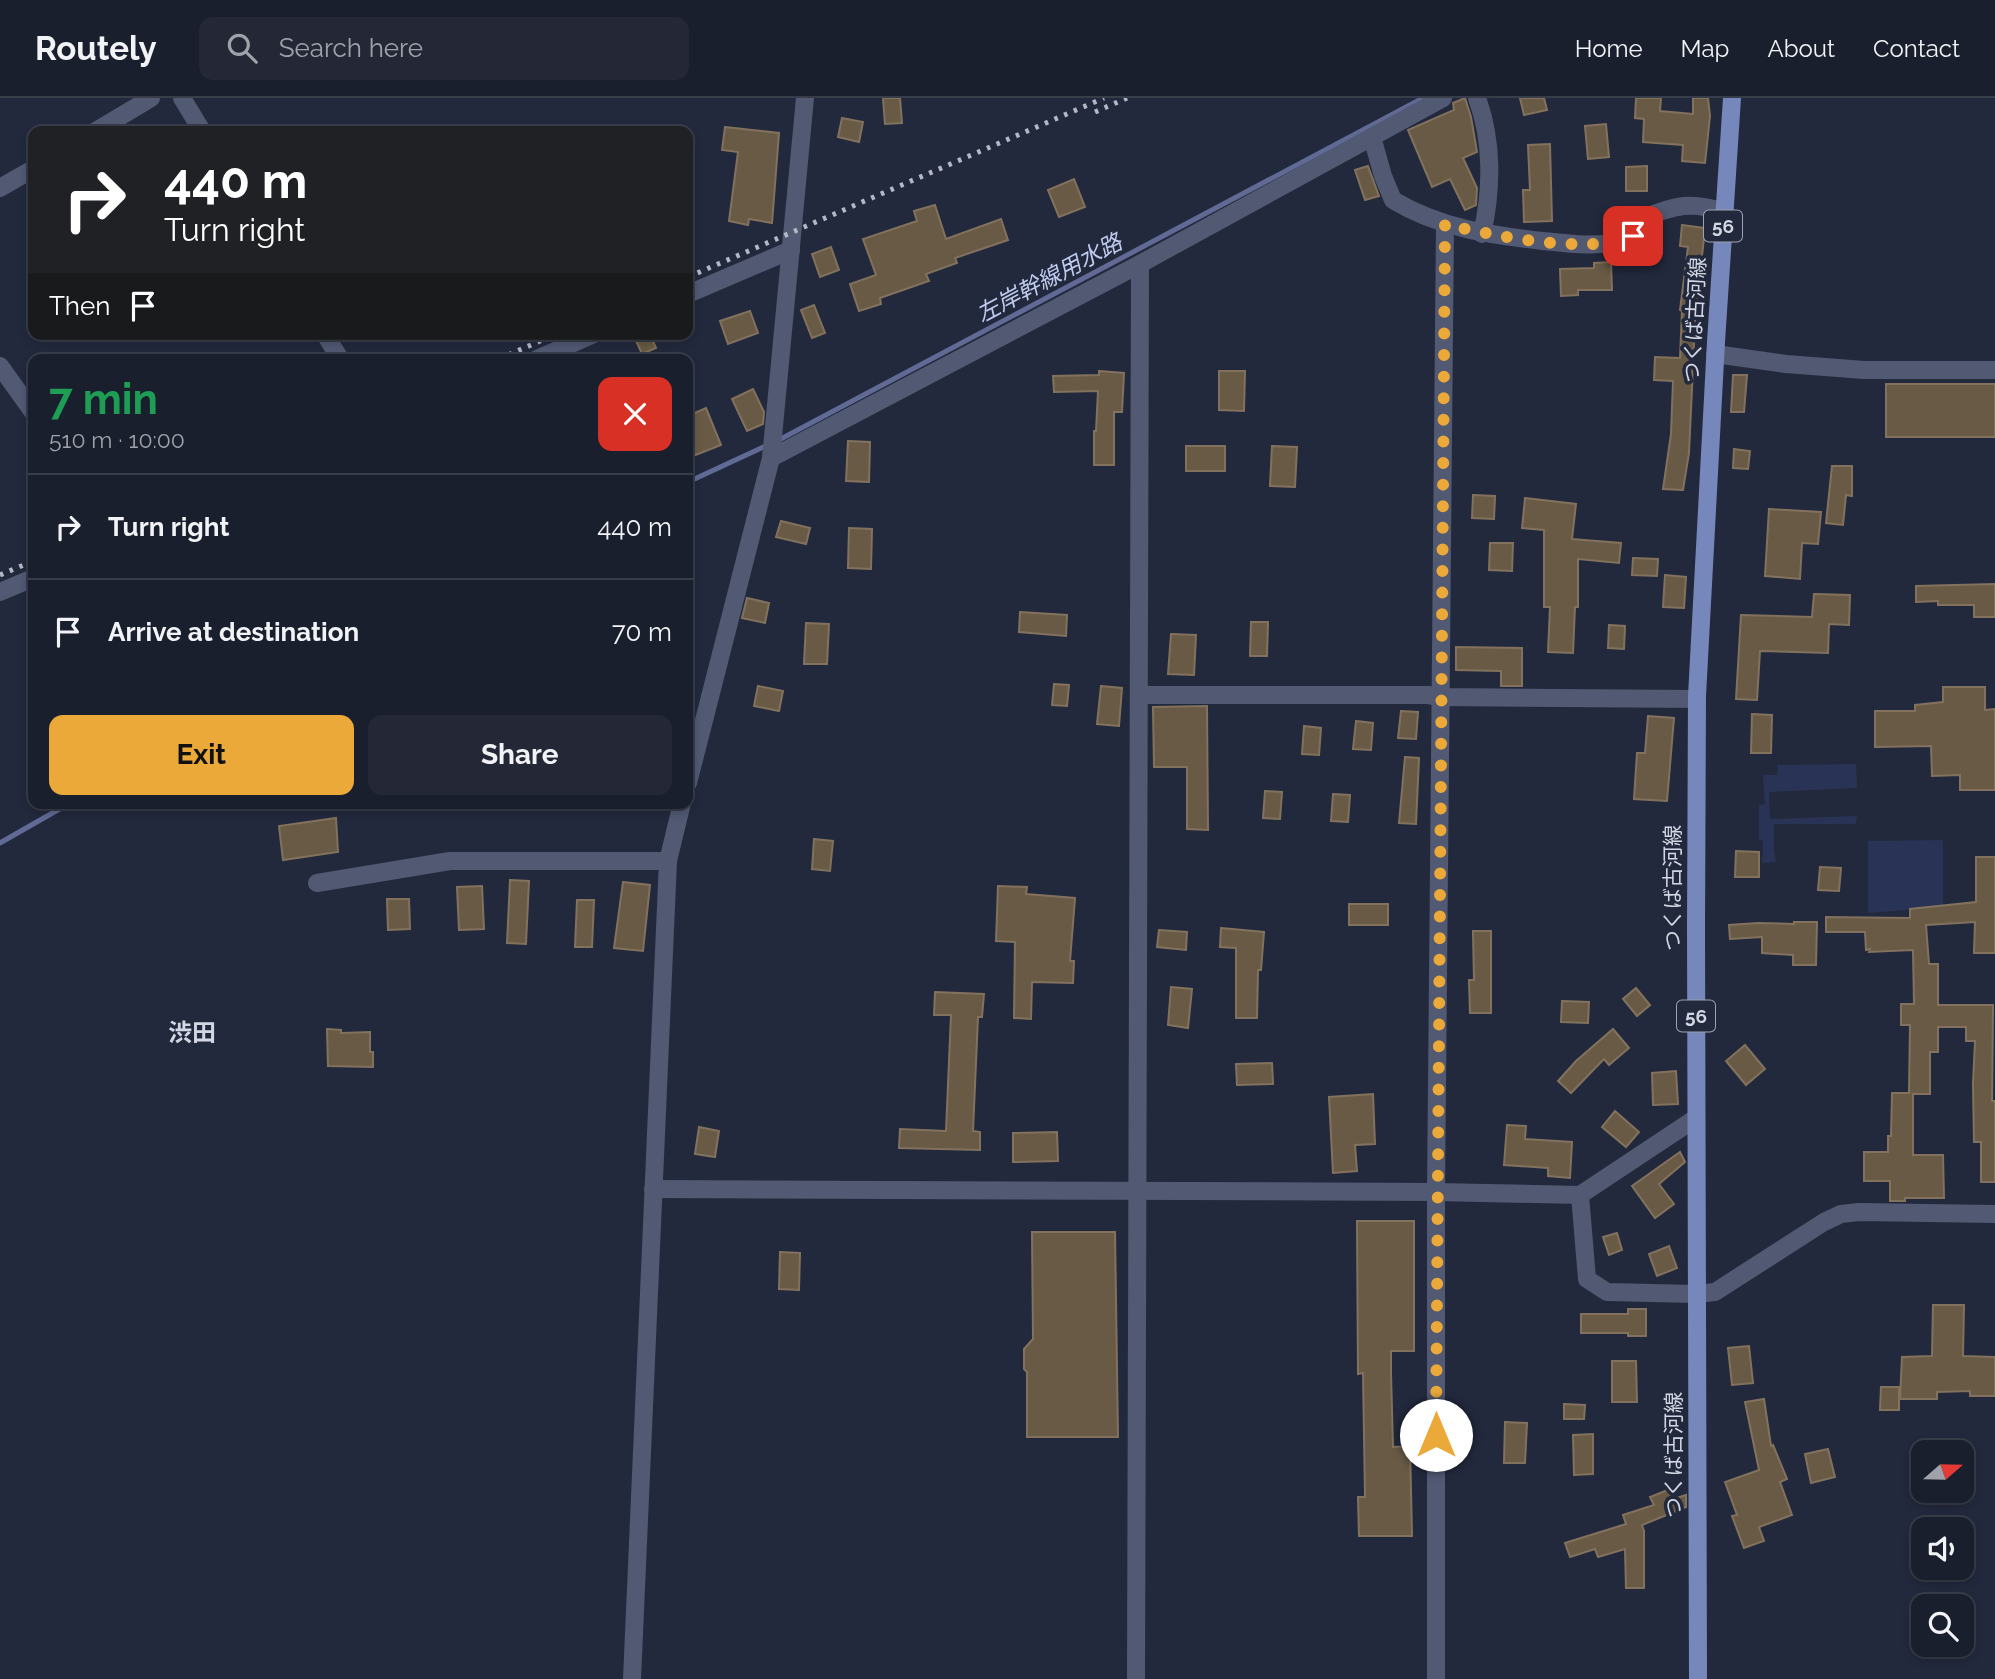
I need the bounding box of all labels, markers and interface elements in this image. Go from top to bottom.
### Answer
search box [199,17,689,80]
text: Routely [35,29,157,68]
icon: search [223,29,261,67]
text: Search here [279,33,423,63]
text: Home [1575,34,1643,63]
text: Map [1681,34,1729,63]
text: About [1767,34,1835,63]
text: Contact [1873,34,1960,63]
text: 440 m [164,152,307,209]
icon: right [49,154,140,245]
pin [1603,206,1663,266]
road number: 56 [1704,210,1742,242]
text: Turn right [164,211,305,248]
icon: arrive [1614,217,1652,255]
water label: 左岸幹線用水路 [971,227,1128,327]
street label: つくば古河線 [1679,256,1710,384]
icon: arrive [124,287,162,325]
text: Then [49,291,110,321]
text: 7 min [49,375,158,424]
button: close [598,377,672,451]
text: 510 m · 10:00 [49,426,185,453]
icon: right [49,508,87,546]
text: Turn right [108,512,229,542]
text: 440 m [597,512,672,542]
icon: arrive [49,613,87,651]
text: Arrive at destination [108,617,359,647]
text: 70 m [612,617,672,647]
button: Exit [49,715,354,795]
button: Share [368,715,672,795]
street label: つくば古河線 [1660,825,1685,951]
road number: 56 [1677,1000,1715,1032]
district label: 渋田 [168,1018,216,1047]
street label: つくば古河線 [1661,1392,1686,1518]
position arrow [1399,1398,1473,1472]
north arrow [1911,1440,1974,1503]
map controls [1911,1440,1974,1657]
button: sound [1911,1517,1974,1580]
button: search [1911,1594,1974,1657]

